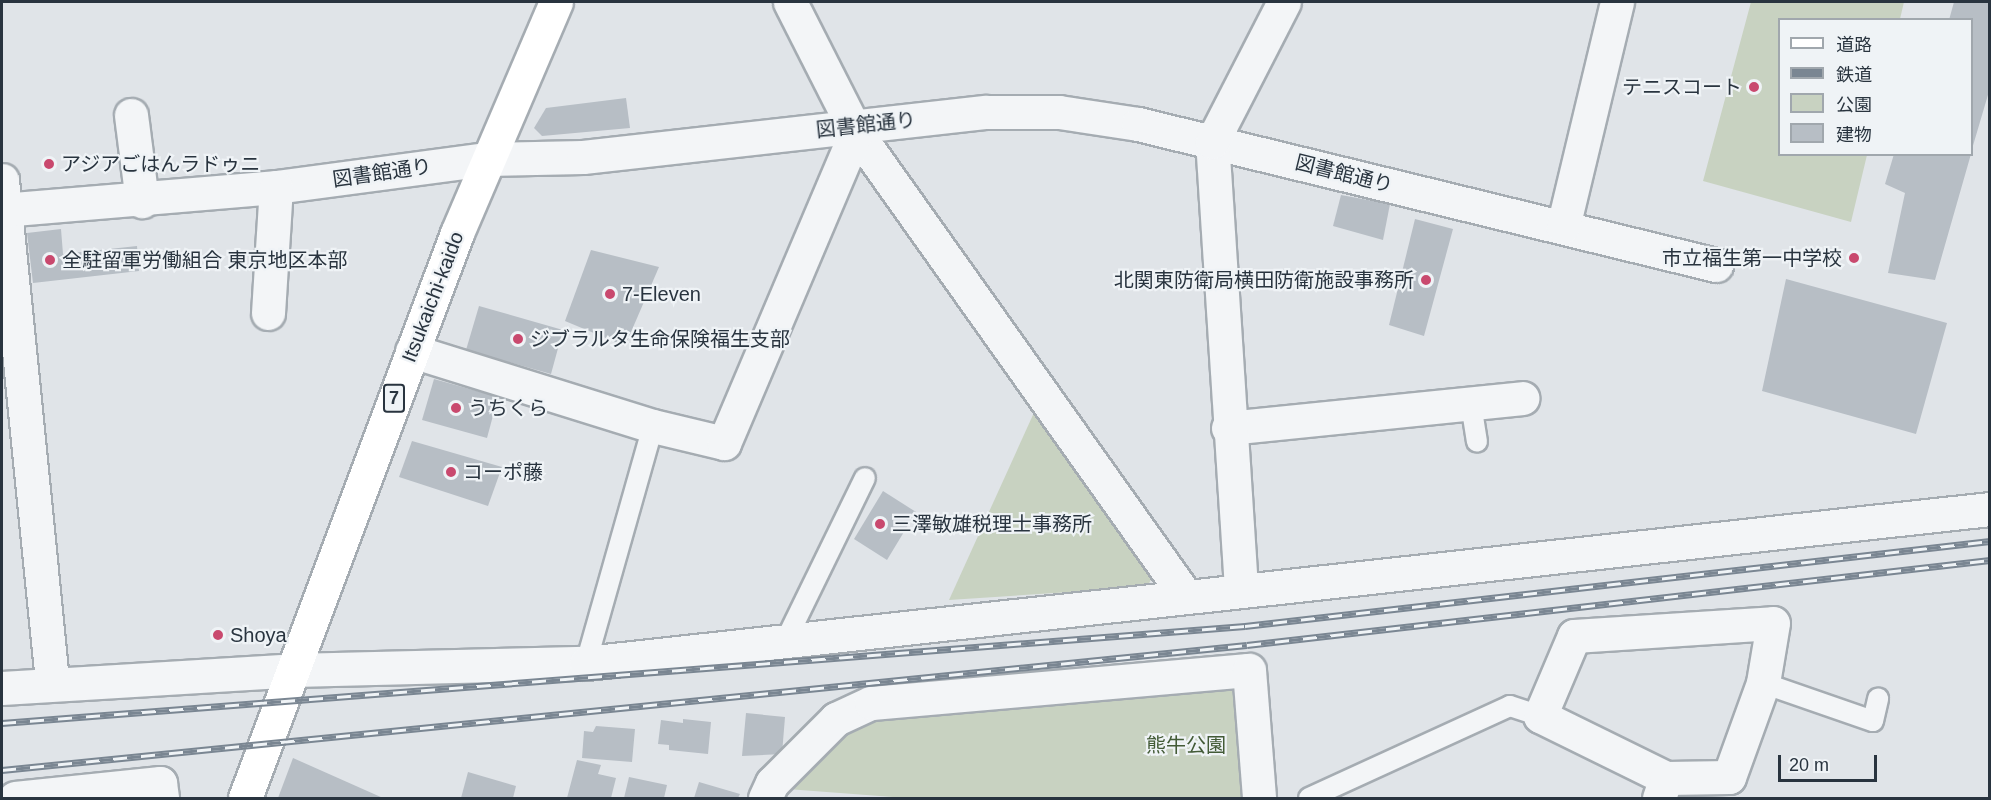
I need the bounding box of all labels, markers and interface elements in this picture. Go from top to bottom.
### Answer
legend [1778,18,1973,156]
text: 道路 [1836,35,1872,55]
text: 鉄道 [1836,65,1872,85]
place label: テニスコート [1622,75,1742,99]
marker: テニスコート [1747,80,1761,94]
text: 公園 [1836,95,1872,115]
street label: 図書館通り [815,108,917,142]
text: 建物 [1836,125,1872,145]
street label: 図書館通り [1293,150,1395,198]
place label: アジアごはんラドゥニ [61,152,261,176]
street label: 図書館通り [331,154,433,192]
marker: アジアごはんラドゥニ [42,157,56,171]
street label: Itsukaichi-kaido [397,228,469,366]
place label: 市立福生第一中学校 [1662,246,1842,270]
place label: 全駐留軍労働組合 東京地区本部 [62,248,348,272]
marker: 市立福生第一中学校 [1847,251,1861,265]
marker: 全駐留軍労働組合 東京地区本部 [43,253,57,267]
place label: 北関東防衛局横田防衛施設事務所 [1114,268,1414,292]
marker: 北関東防衛局横田防衛施設事務所 [1419,273,1433,287]
place label: 7-Eleven [622,282,701,306]
marker: 7-Eleven [603,287,617,301]
place label: ジブラルタ生命保険福生支部 [530,327,790,351]
marker: ジブラルタ生命保険福生支部 [511,332,525,346]
road number: 7 [382,383,406,413]
place label: うちくら [468,396,548,420]
marker: うちくら [449,401,463,415]
place label: コーポ藤 [463,460,543,484]
marker: コーポ藤 [444,465,458,479]
place label: 三澤敏雄税理士事務所 [892,512,1092,536]
marker: 三澤敏雄税理士事務所 [873,517,887,531]
place label: Shoya [230,623,287,647]
marker: Shoya [211,628,225,642]
park label: 熊牛公園 [1146,733,1226,757]
scale bar [1781,743,1880,781]
text: 20 m [1789,755,1829,775]

